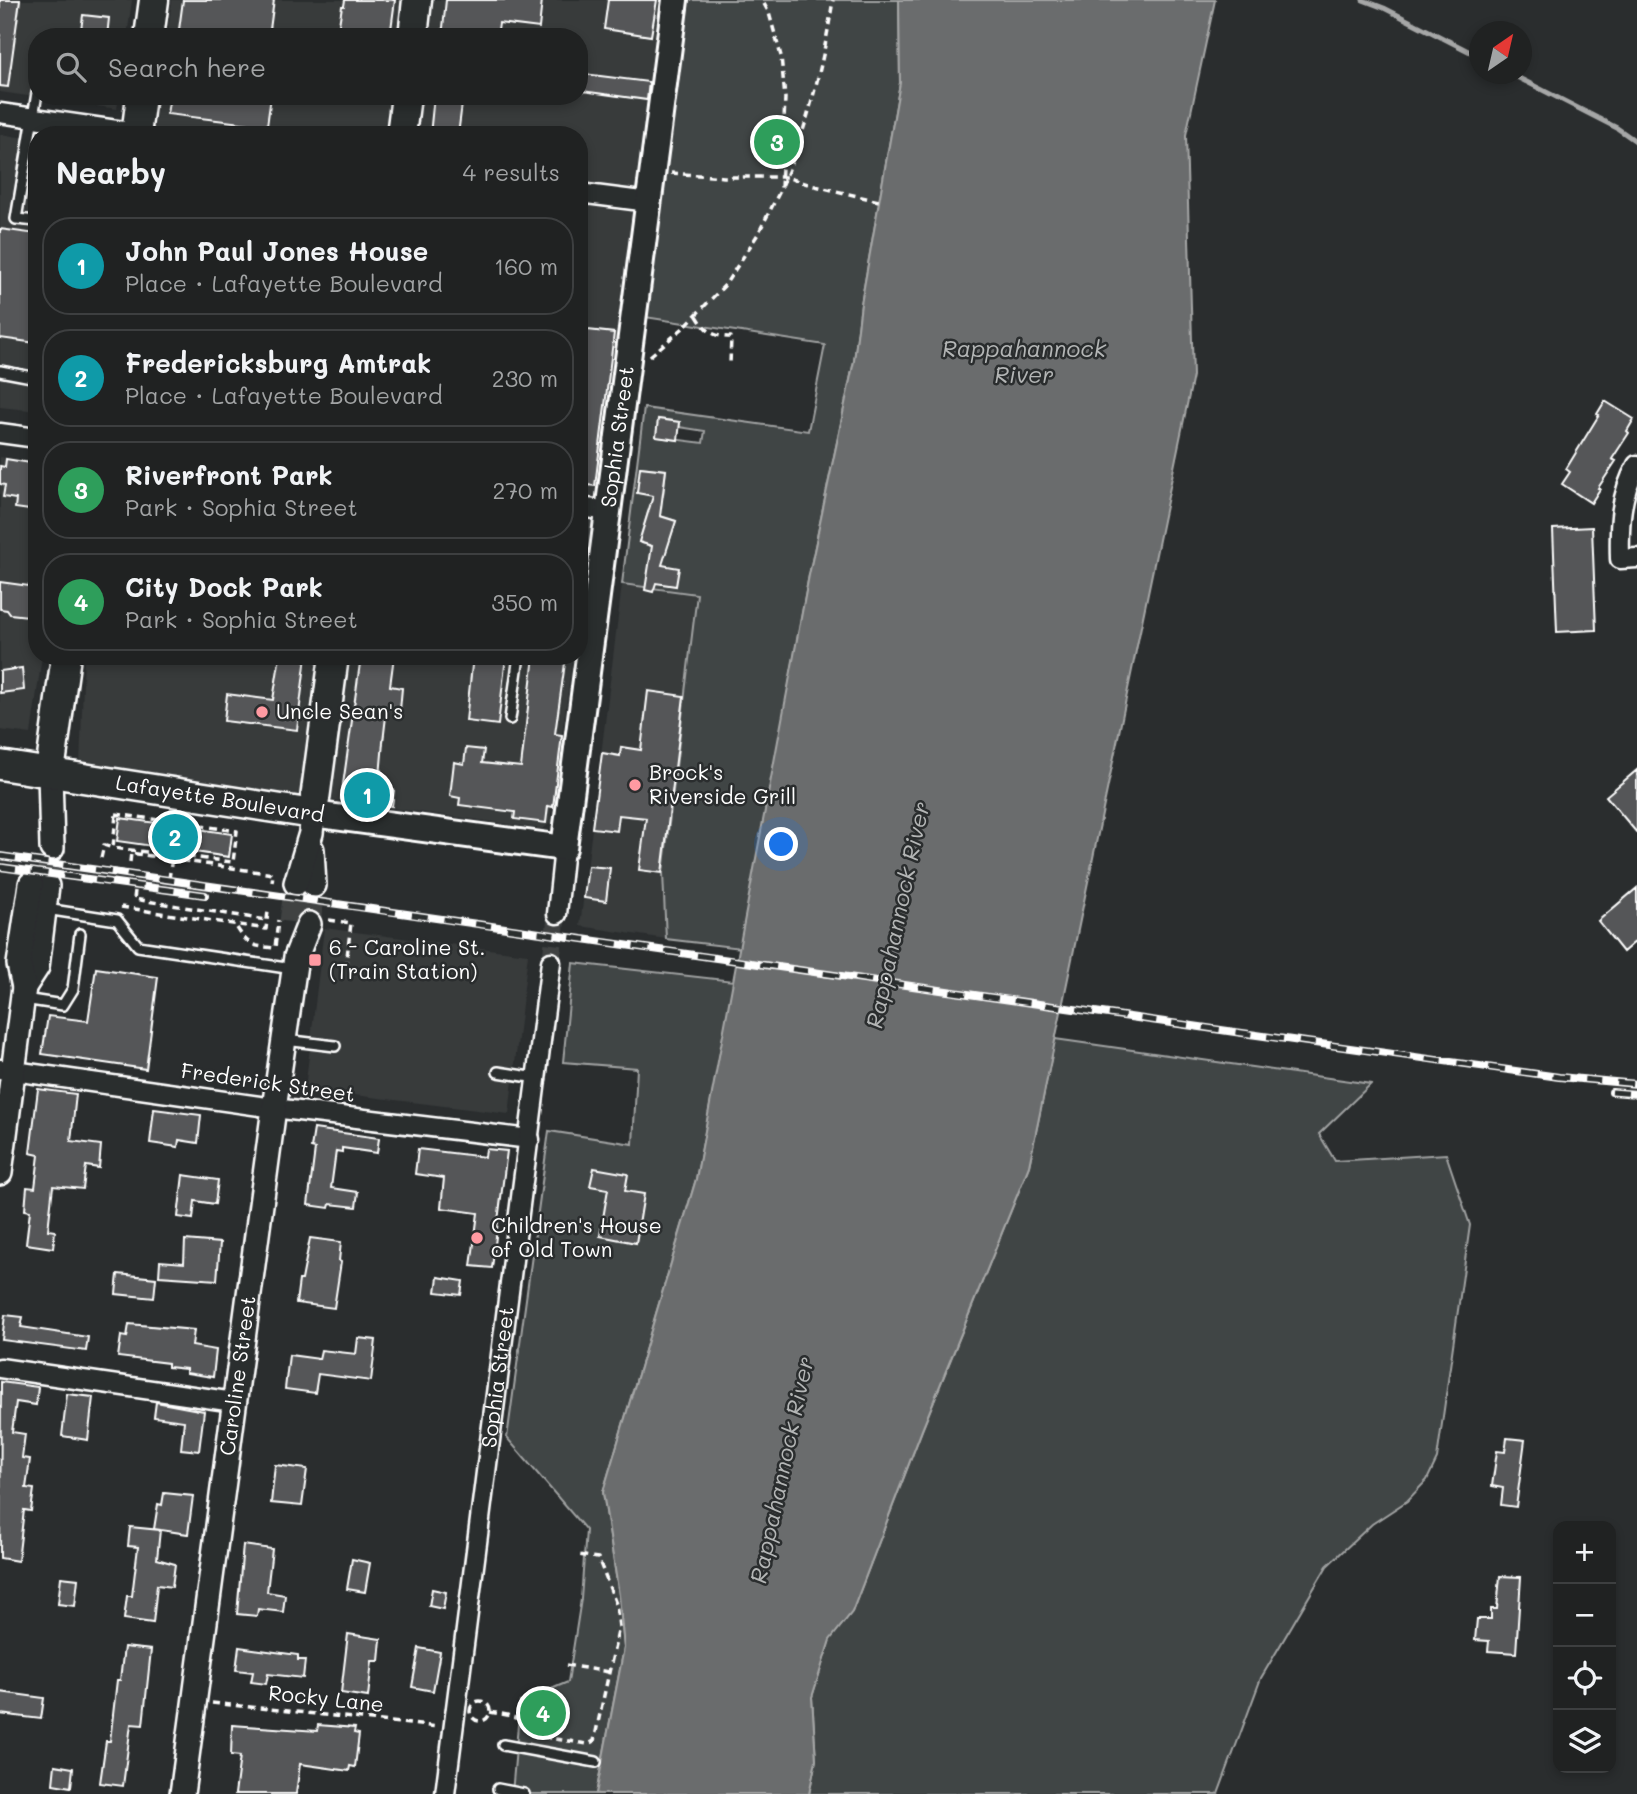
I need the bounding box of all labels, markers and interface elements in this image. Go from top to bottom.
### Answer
north arrow [1469,21,1532,84]
search box [28,28,588,105]
icon: search [52,48,90,86]
text: Search here [108,50,266,84]
pin: 3 [754,116,800,168]
text: Nearby [56,152,166,192]
text: 4 results [463,157,560,187]
text: John Paul Jones House [125,234,428,268]
text: 1 [76,251,86,281]
text: 160 m [494,251,558,281]
text: Place · Lafayette Boulevard [125,268,443,298]
water label: Rappahannock River [942,333,1107,389]
text: Fredericksburg Amtrak [125,346,431,380]
text: 2 [75,363,87,393]
text: 230 m [492,363,558,393]
street label: Sophia Street [594,364,639,509]
text: Place · Lafayette Boulevard [125,380,443,410]
text: Riverfront Park [125,458,332,492]
text: 3 [74,475,88,505]
text: 270 m [493,475,558,505]
text: Park · Sophia Street [125,492,358,522]
text: City Dock Park [125,570,323,604]
text: 4 [74,587,88,617]
text: 350 m [491,587,558,617]
text: Park · Sophia Street [125,604,358,634]
place label: Uncle Sean's [276,697,403,724]
marker: Uncle Sean's [254,704,270,720]
place label: Brock's Riverside Grill [649,758,796,809]
street label: Lafayette Boulevard [114,768,326,827]
pin: 1 [344,769,390,821]
marker: Brock's Riverside Grill [627,777,643,793]
water label: Rappahannock River [858,799,936,1031]
pin: 2 [152,811,198,863]
your location [764,827,798,861]
place label: 6 - Caroline St. (Train Station) [329,933,485,984]
marker: 6 - Caroline St. (Train Station) [307,952,323,968]
street label: Frederick Street [179,1056,357,1107]
place label: Children's House of Old Town [491,1211,662,1262]
marker: Children's House of Old Town [469,1230,485,1246]
street label: Caroline Street [213,1294,261,1457]
street label: Sophia Street [474,1305,519,1449]
water label: Rappahannock River [742,1354,820,1586]
map controls [1553,1521,1616,1773]
button: + [1553,1521,1616,1584]
button: − [1553,1584,1616,1647]
button: locate [1553,1647,1616,1710]
street label: Rocky Lane [267,1678,385,1717]
pin: 4 [520,1687,566,1739]
button: layers [1553,1710,1616,1773]

